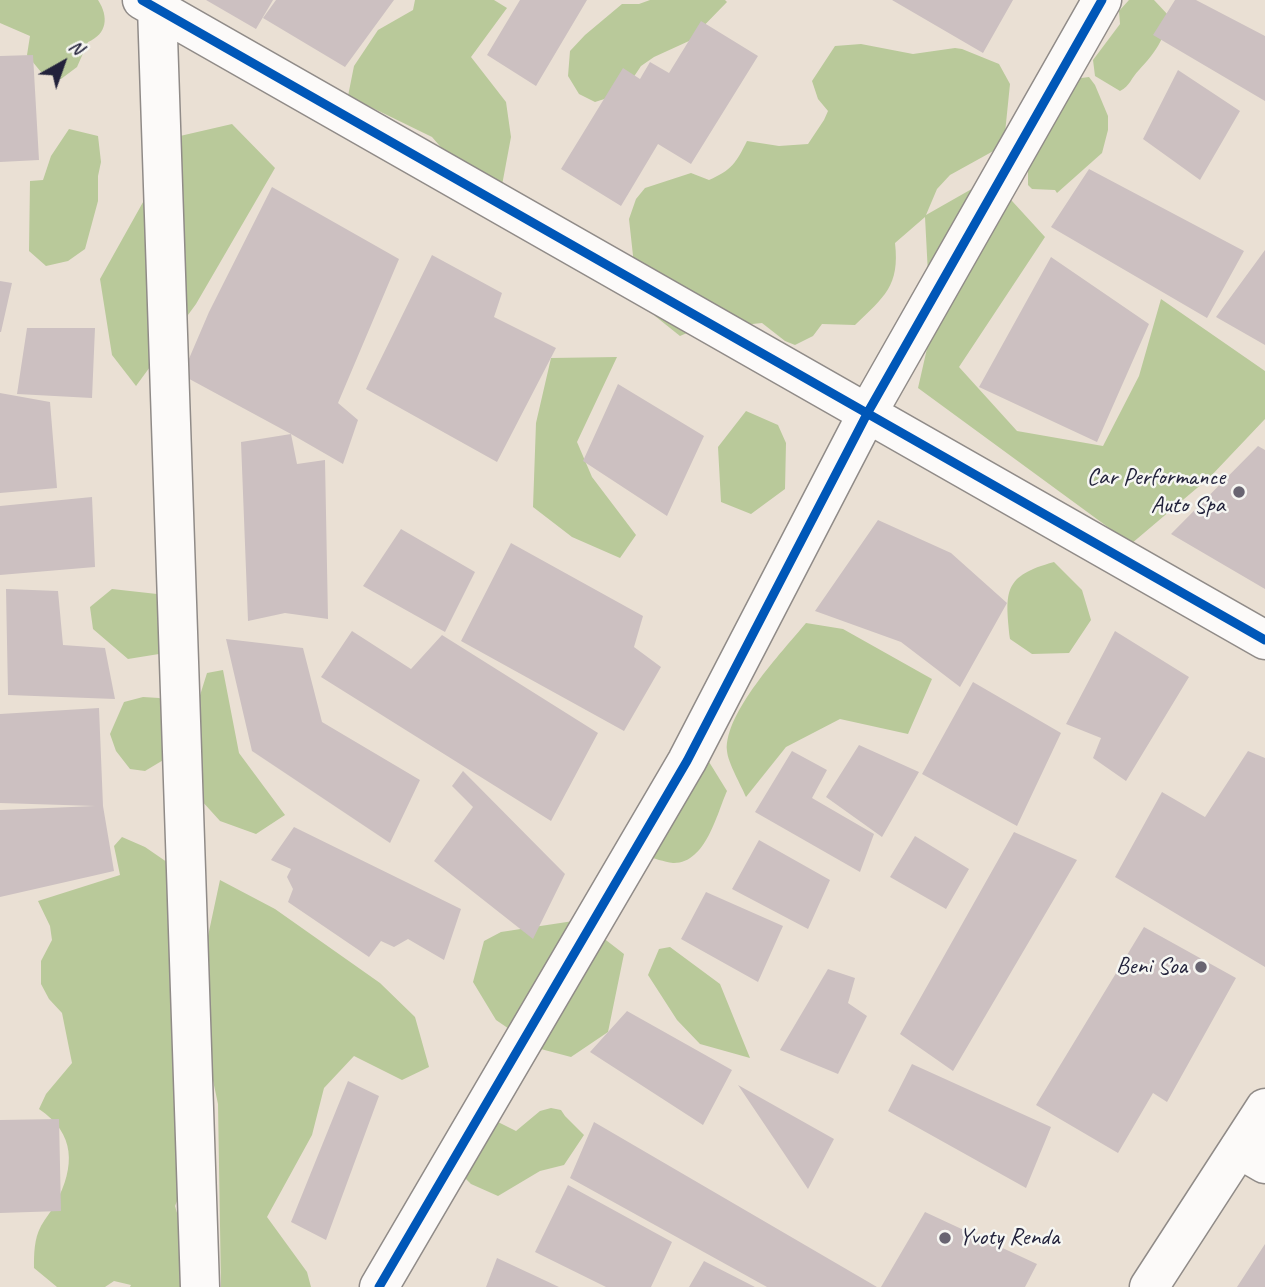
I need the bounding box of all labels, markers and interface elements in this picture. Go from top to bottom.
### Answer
north arrow [28,28,98,98]
text: N [64,34,89,60]
place label: Car Performance Auto Spa [1087,464,1225,520]
marker: Car Performance Auto Spa [1231,484,1247,500]
place label: Beni Soa [1116,953,1187,981]
marker: Beni Soa [1193,959,1209,975]
place label: Yvoty Renda [959,1224,1059,1252]
marker: Yvoty Renda [937,1230,953,1246]

